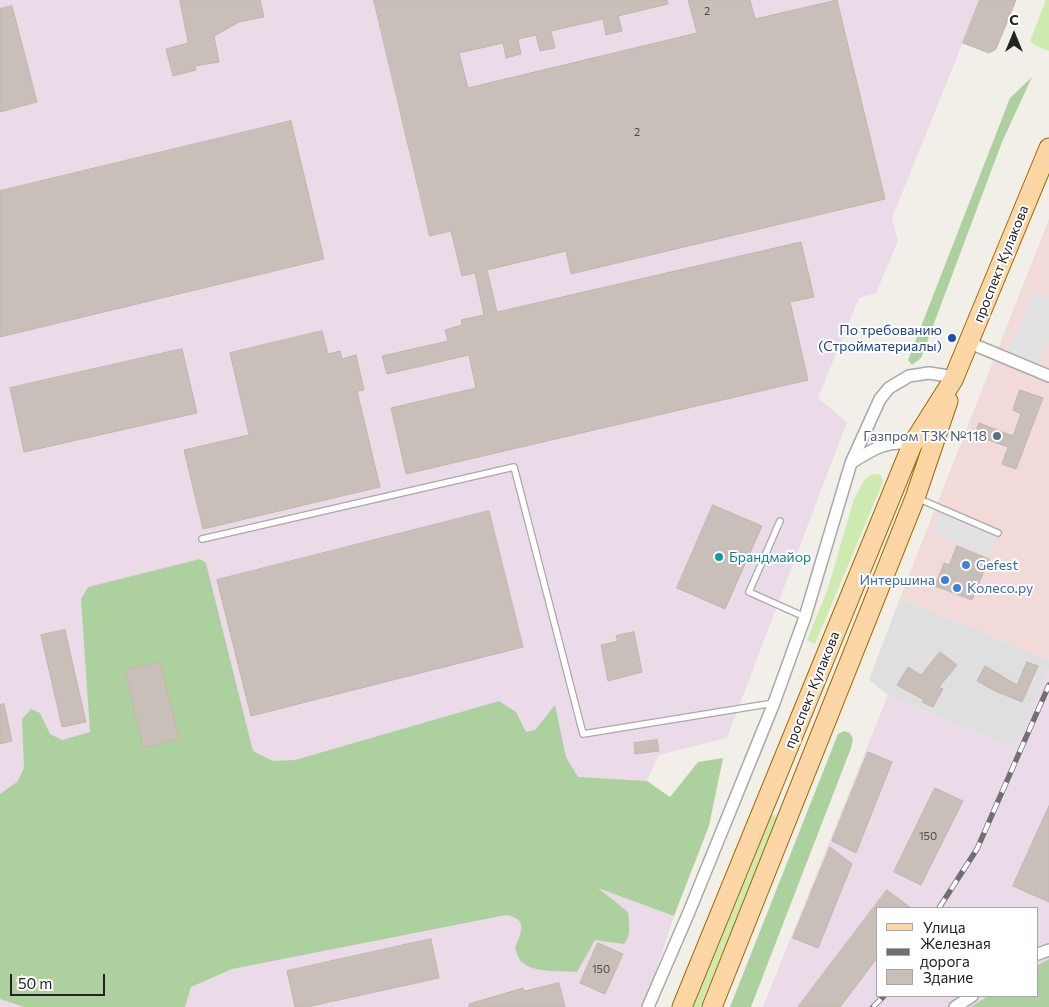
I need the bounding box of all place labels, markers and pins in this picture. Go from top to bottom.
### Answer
place label: По требованию (Стройматериалы) [818,322,942,354]
marker: По требованию (Стройматериалы) [946,332,958,344]
place label: Газпром ТЗК №118 [863,428,987,444]
marker: Газпром ТЗК №118 [991,430,1003,442]
place label: Брандмайор [729,549,811,565]
marker: Брандмайор [713,551,725,563]
place label: Gefest [976,557,1018,573]
marker: Gefest [960,559,972,571]
place label: Интершина [860,572,935,588]
marker: Интершина [939,574,951,586]
place label: Колесо.ру [967,580,1033,596]
marker: Колесо.ру [951,582,963,594]

